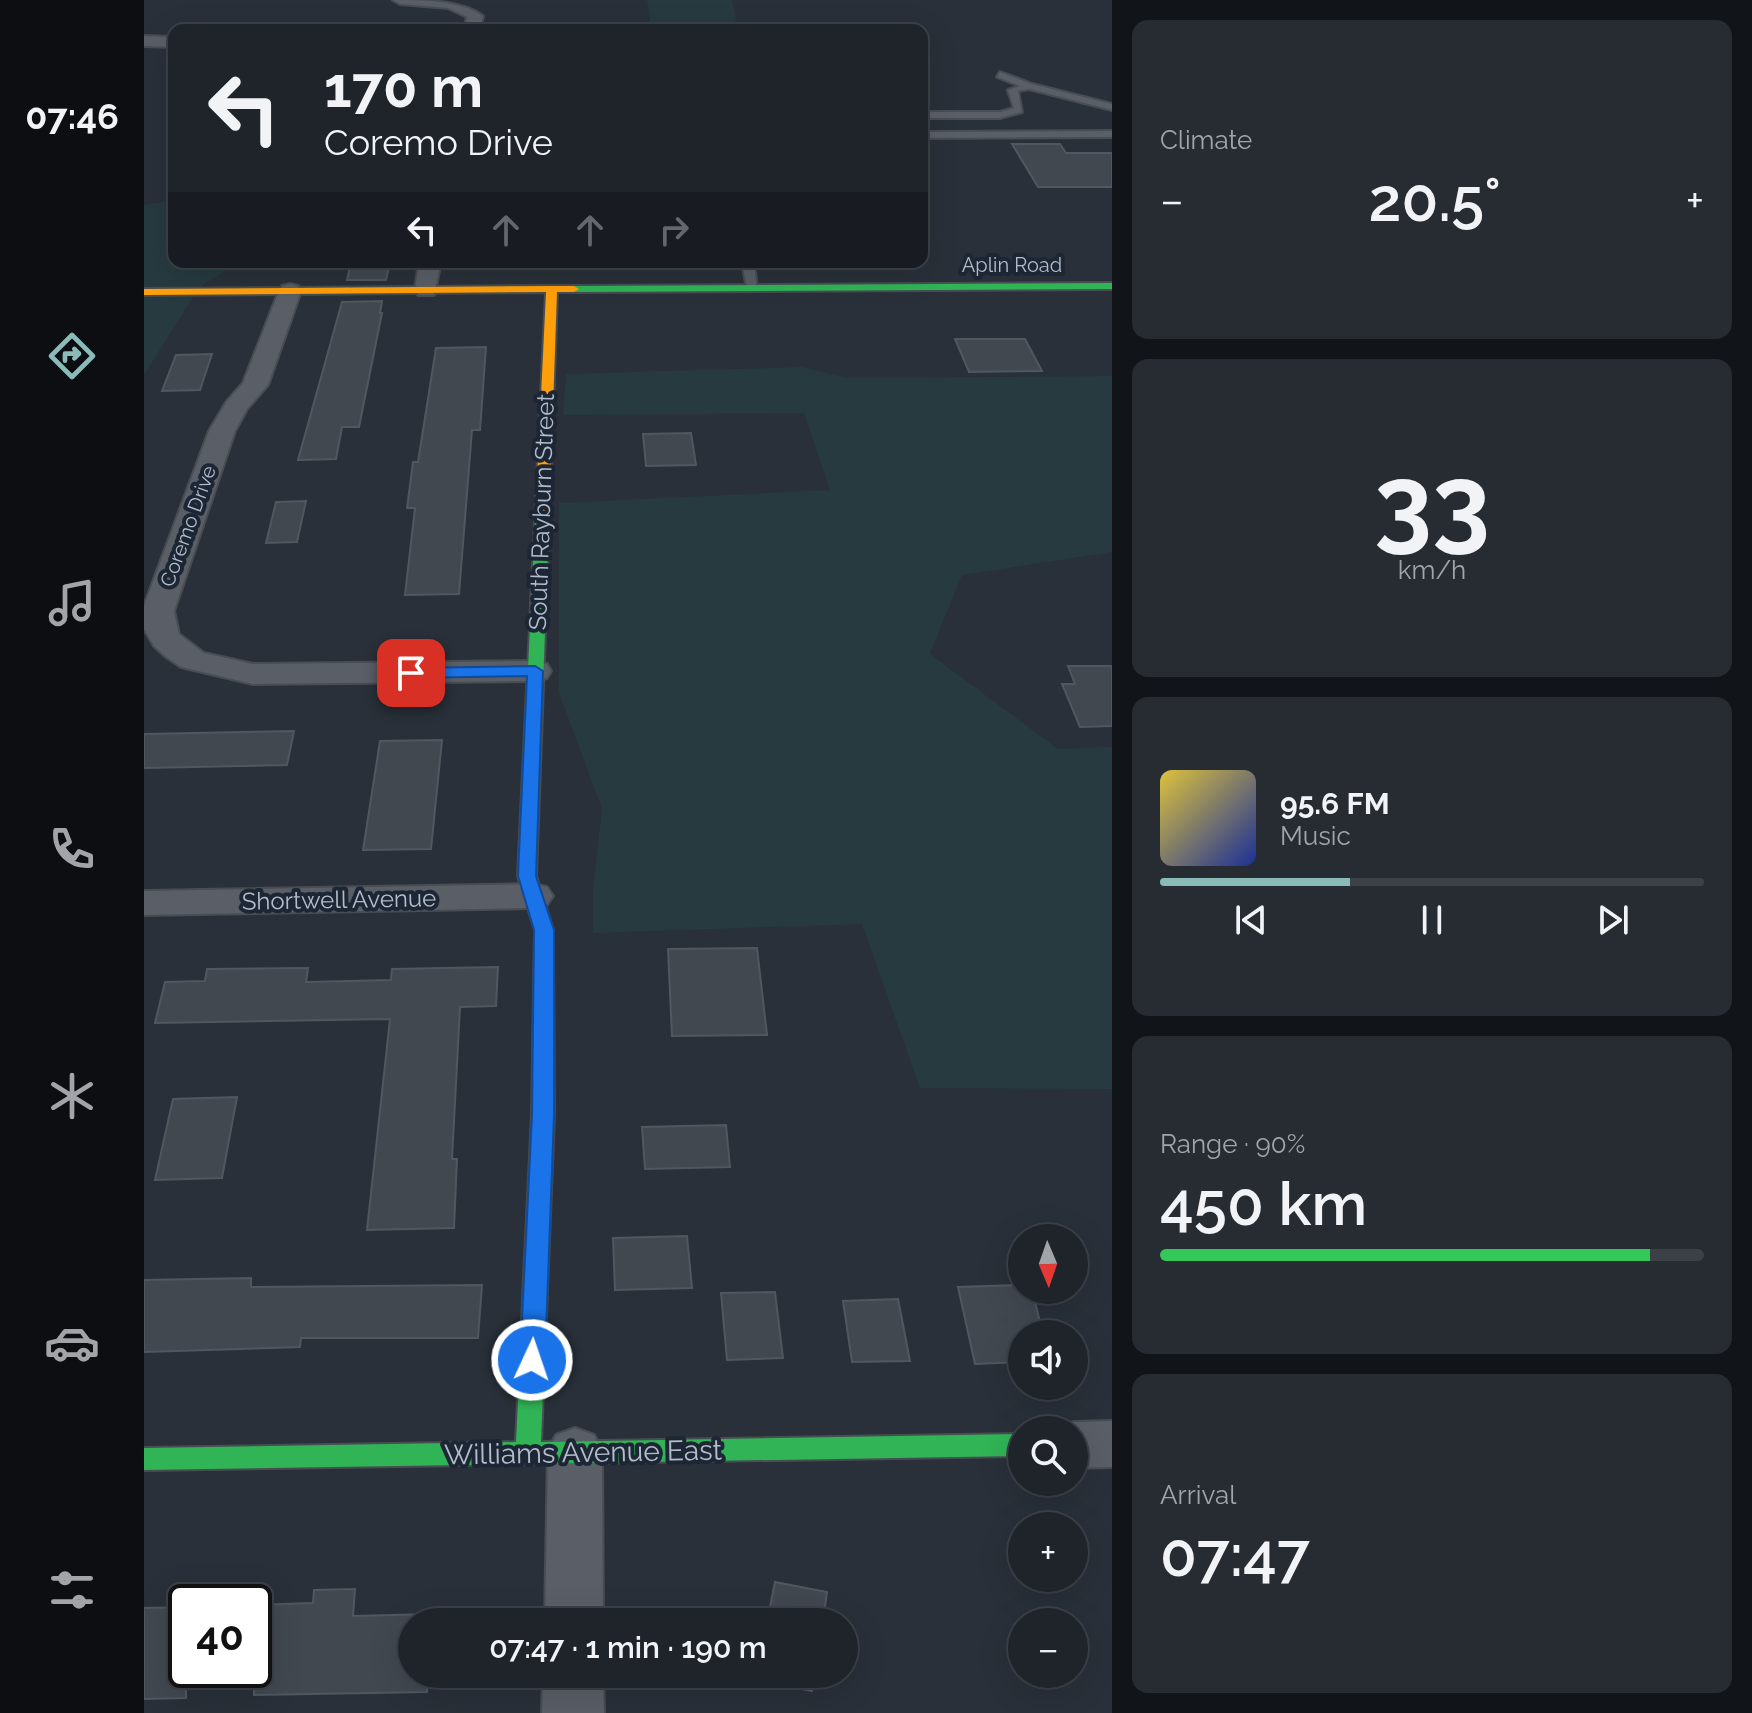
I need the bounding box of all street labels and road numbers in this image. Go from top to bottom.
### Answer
street label: Aplin Road [962,253,1062,277]
street label: South Rayburn Street [523,393,560,631]
street label: Coremo Drive [155,462,221,590]
street label: Shortwell Avenue [242,883,436,916]
street label: Williams Avenue East [444,1434,723,1471]

